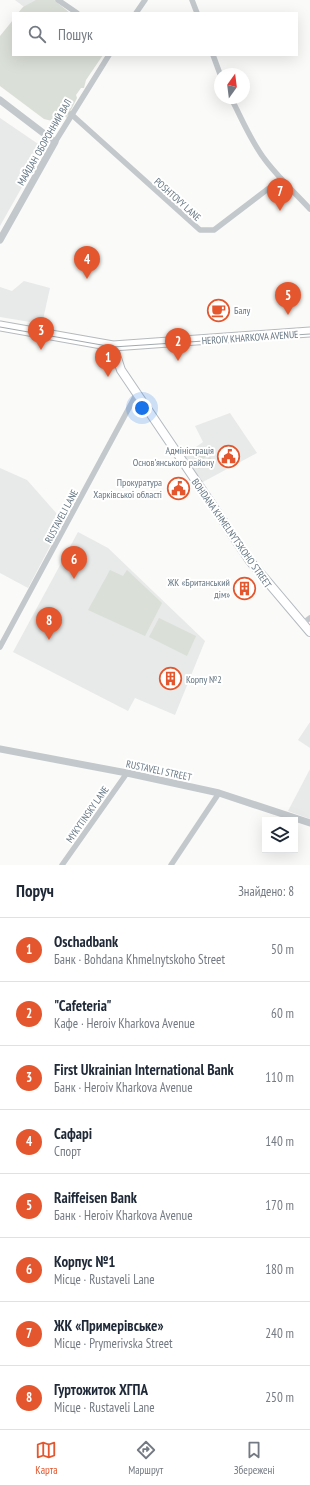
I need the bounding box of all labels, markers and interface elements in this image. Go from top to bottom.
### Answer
search box [12,12,298,56]
icon: search [26,23,48,45]
text: Пошук [58,25,93,44]
north arrow [214,68,250,104]
street label: МАЙДАН ОБОРОННИЙ ВАЛ [14,97,74,188]
street label: POSHTOVY LANE [152,175,204,224]
pin: 7 [267,178,293,211]
pin: 4 [74,246,100,279]
pin: 5 [275,282,301,315]
cafe icon: Балу [206,297,232,323]
place label: Балу [234,304,251,317]
pin: 3 [28,317,54,350]
pin: 2 [165,328,191,361]
street label: HEROIV KHARKOVA AVENUE [201,328,299,347]
pin: 1 [95,344,121,377]
your location [132,398,152,418]
public building icon: Адміністрація Основ'янського району [216,443,242,469]
place label: Адміністрація Основ'янського району [133,444,214,469]
public building icon: Прокуратура Харківської області [165,475,191,501]
place label: Прокуратура Харківської області [93,476,162,501]
street label: BOHDANA KHMELNYTSKOHO STREET [189,476,275,591]
street label: RUSTAVELI LANE [42,487,81,545]
pin: 6 [61,546,87,579]
building icon: ЖК «Британський дім» [232,575,258,601]
place label: ЖК «Британський дім» [167,576,230,601]
pin: 8 [36,607,62,640]
building icon: Корпу №2 [158,666,184,692]
place label: Корпу №2 [186,673,222,686]
street label: RUSTAVELI STREET [125,757,193,784]
street label: MYKYTINSKY LANE [63,783,112,845]
map controls [262,817,298,853]
button: layers [262,817,298,853]
text: Поруч [16,880,54,902]
text: Знайдено: 8 [238,883,294,900]
text: Oschadbank [54,932,118,951]
text: 1 [26,941,32,958]
text: 50 m [271,941,294,958]
text: Банк · Bohdana Khmelnytskoho Street [54,951,225,968]
text: "Cafeteria" [54,996,112,1015]
text: 2 [26,1005,32,1022]
text: 60 m [271,1005,294,1022]
text: Кафе · Heroiv Kharkova Avenue [54,1015,195,1032]
text: First Ukrainian International Bank [54,1060,234,1079]
text: 3 [26,1069,32,1086]
text: 110 m [265,1069,294,1086]
text: Банк · Heroiv Kharkova Avenue [54,1079,193,1096]
text: Сафарі [54,1124,92,1143]
text: 4 [26,1133,32,1150]
text: 140 m [265,1133,294,1150]
text: Спорт [54,1143,81,1160]
text: Raiffeisen Bank [54,1188,137,1207]
text: 5 [26,1197,32,1214]
text: 170 m [265,1197,294,1214]
text: Банк · Heroiv Kharkova Avenue [54,1207,193,1224]
text: Корпус №1 [54,1252,116,1271]
text: 6 [26,1261,32,1278]
text: 180 m [265,1261,294,1278]
text: Місце · Rustaveli Lane [54,1271,155,1288]
text: ЖК «Примерівське» [54,1316,164,1335]
text: 7 [26,1325,32,1342]
text: 240 m [265,1325,294,1342]
text: Місце · Prymerivska Street [54,1335,173,1352]
text: Гуртожиток ХГПА [54,1380,148,1399]
text: 8 [26,1389,32,1406]
text: 250 m [265,1389,294,1406]
text: Місце · Rustaveli Lane [54,1399,155,1416]
tab: Карта [35,1439,58,1477]
tab: Маршрут [128,1439,163,1477]
tab: Збережені [234,1439,275,1477]

